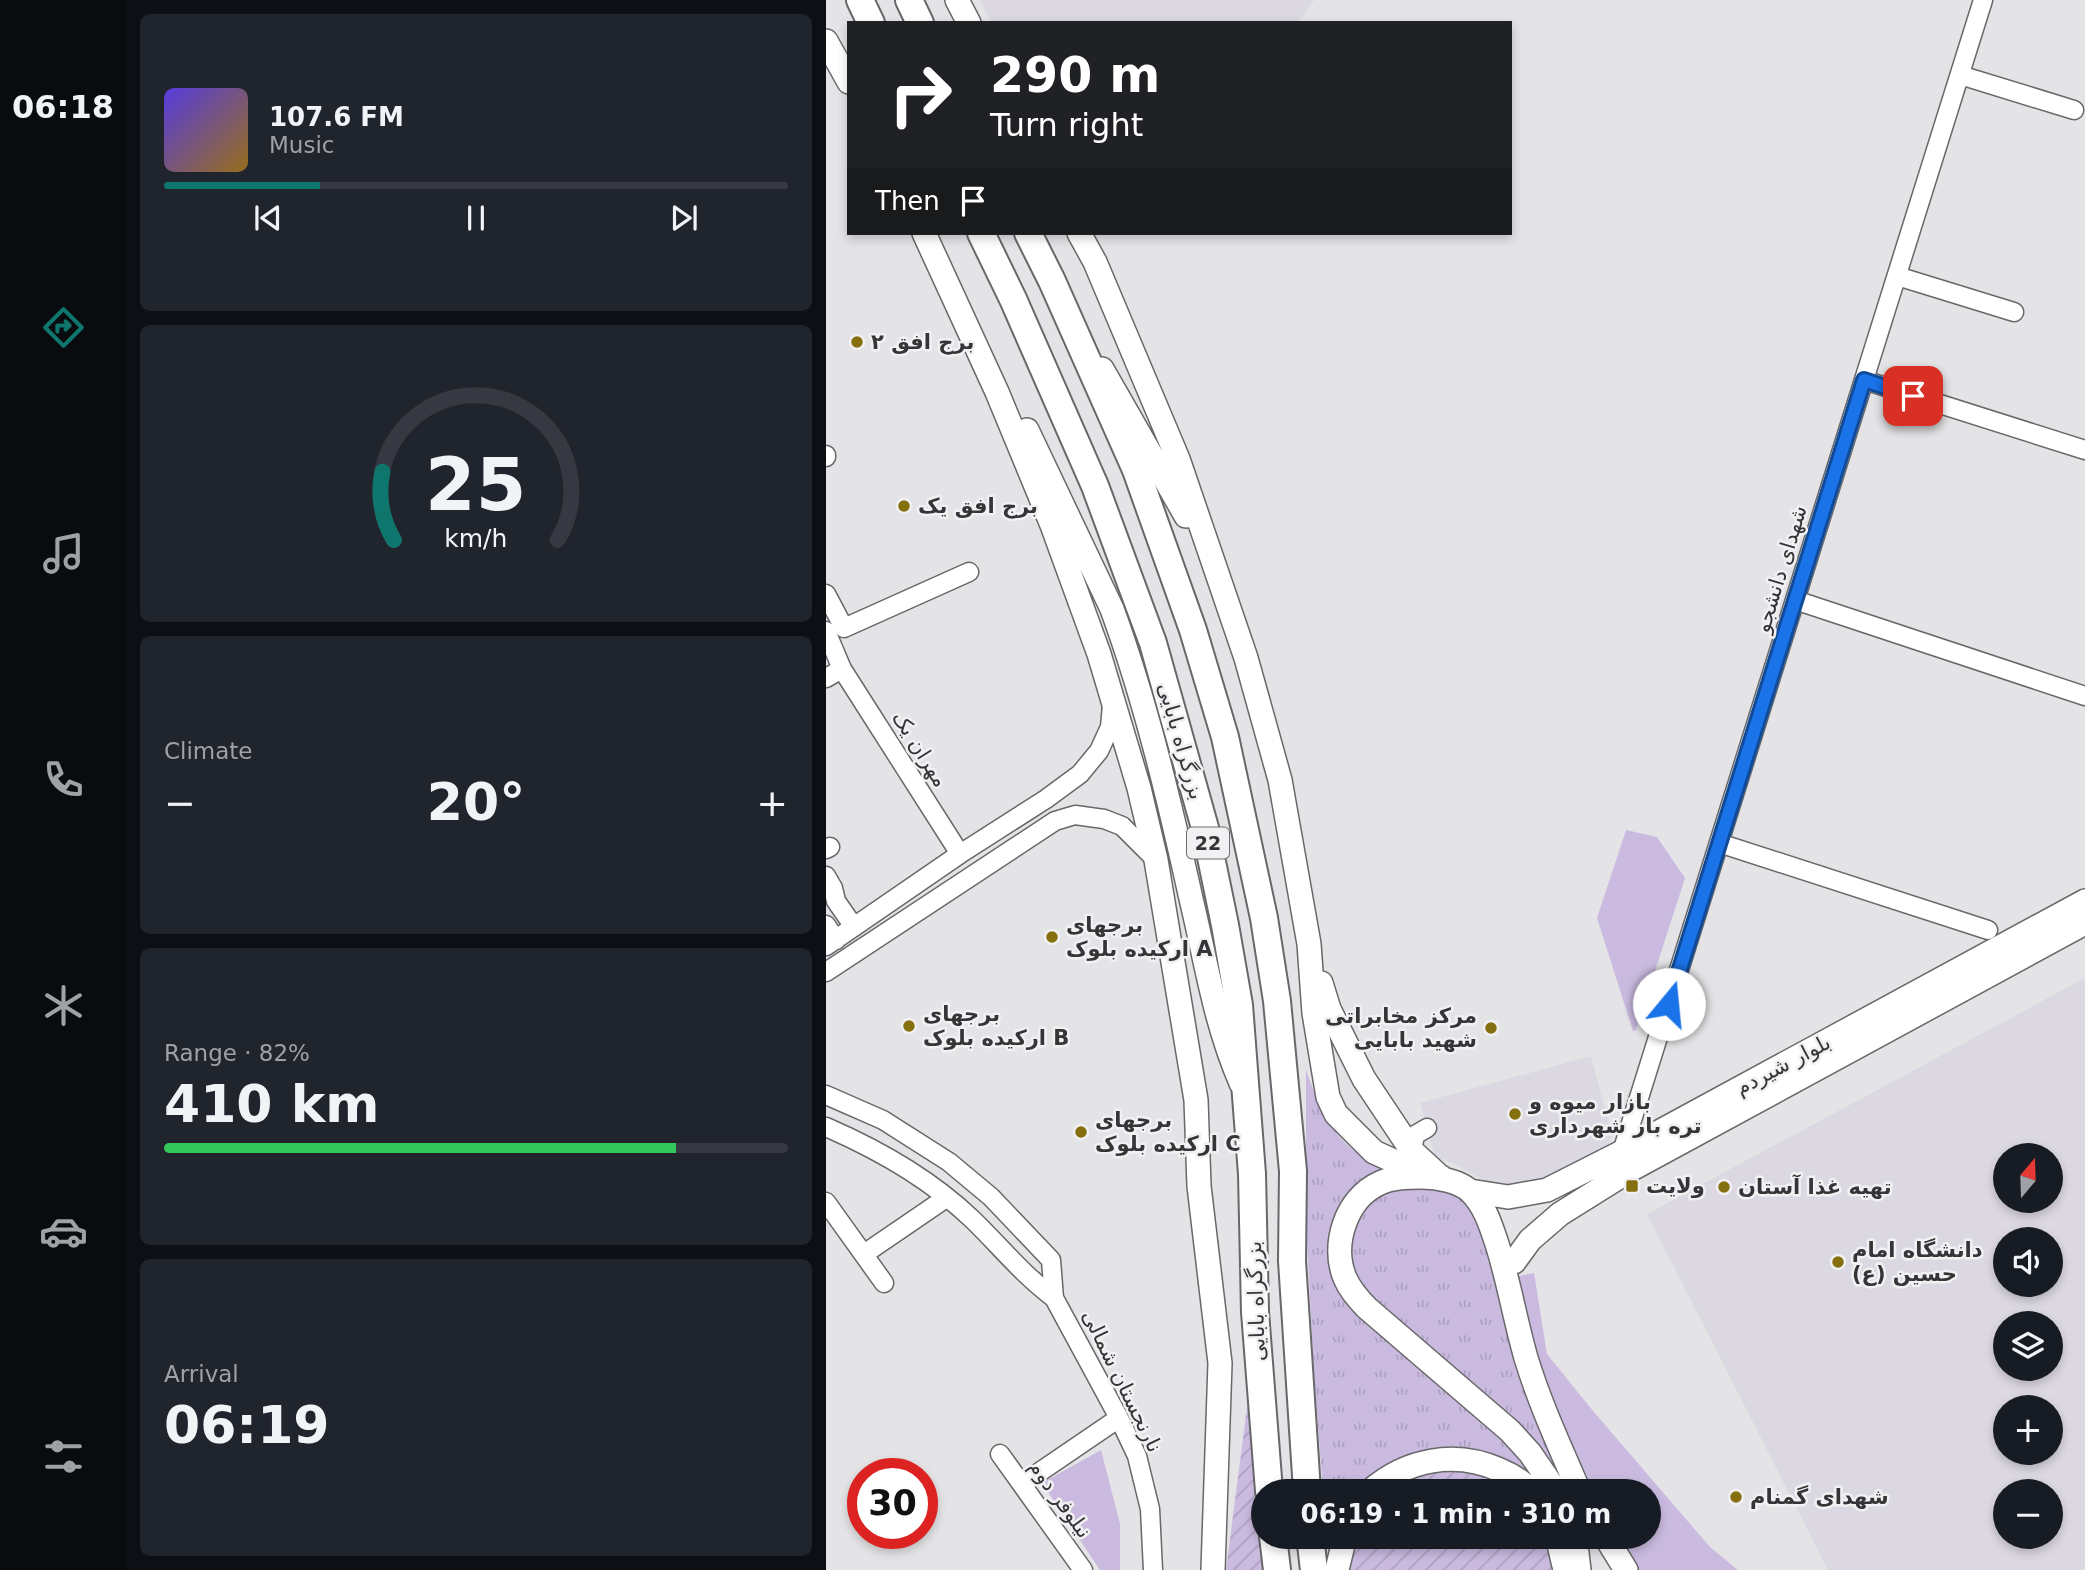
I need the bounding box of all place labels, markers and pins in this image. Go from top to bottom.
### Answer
place label: برج افق ۲ [871,330,974,355]
marker: برج افق ۲ [849,334,865,350]
pin [1883,366,1943,426]
place label: برج افق یک [918,494,1038,519]
marker: برج افق یک [896,498,912,514]
place label: برجهای ارکیده بلوک A [1066,913,1213,961]
marker: برجهای ارکیده بلوک A [1044,929,1060,945]
place label: برجهای ارکیده بلوک B [923,1002,1069,1050]
place label: مرکز مخابراتی شهید بابایی [1325,1004,1477,1052]
marker: برجهای ارکیده بلوک B [901,1018,917,1034]
marker: مرکز مخابراتی شهید بابایی [1483,1020,1499,1036]
place label: بازار میوه و تره بار شهرداری [1528,1090,1702,1138]
marker: بازار میوه و تره بار شهرداری [1507,1106,1523,1122]
place label: برجهای ارکیده بلوک C [1095,1108,1241,1156]
marker: برجهای ارکیده بلوک C [1073,1124,1089,1140]
place label: ولایت [1646,1174,1705,1198]
place label: تهیه غذا آستان [1738,1174,1892,1199]
marker: ولایت [1624,1178,1640,1194]
marker: تهیه غذا آستان [1716,1179,1732,1195]
place label: دانشگاه امام حسین (ع) [1852,1237,1983,1286]
marker: دانشگاه امام حسین (ع) [1830,1254,1846,1270]
place label: شهدای گمنام [1750,1484,1889,1509]
marker: شهدای گمنام [1728,1489,1744,1505]

